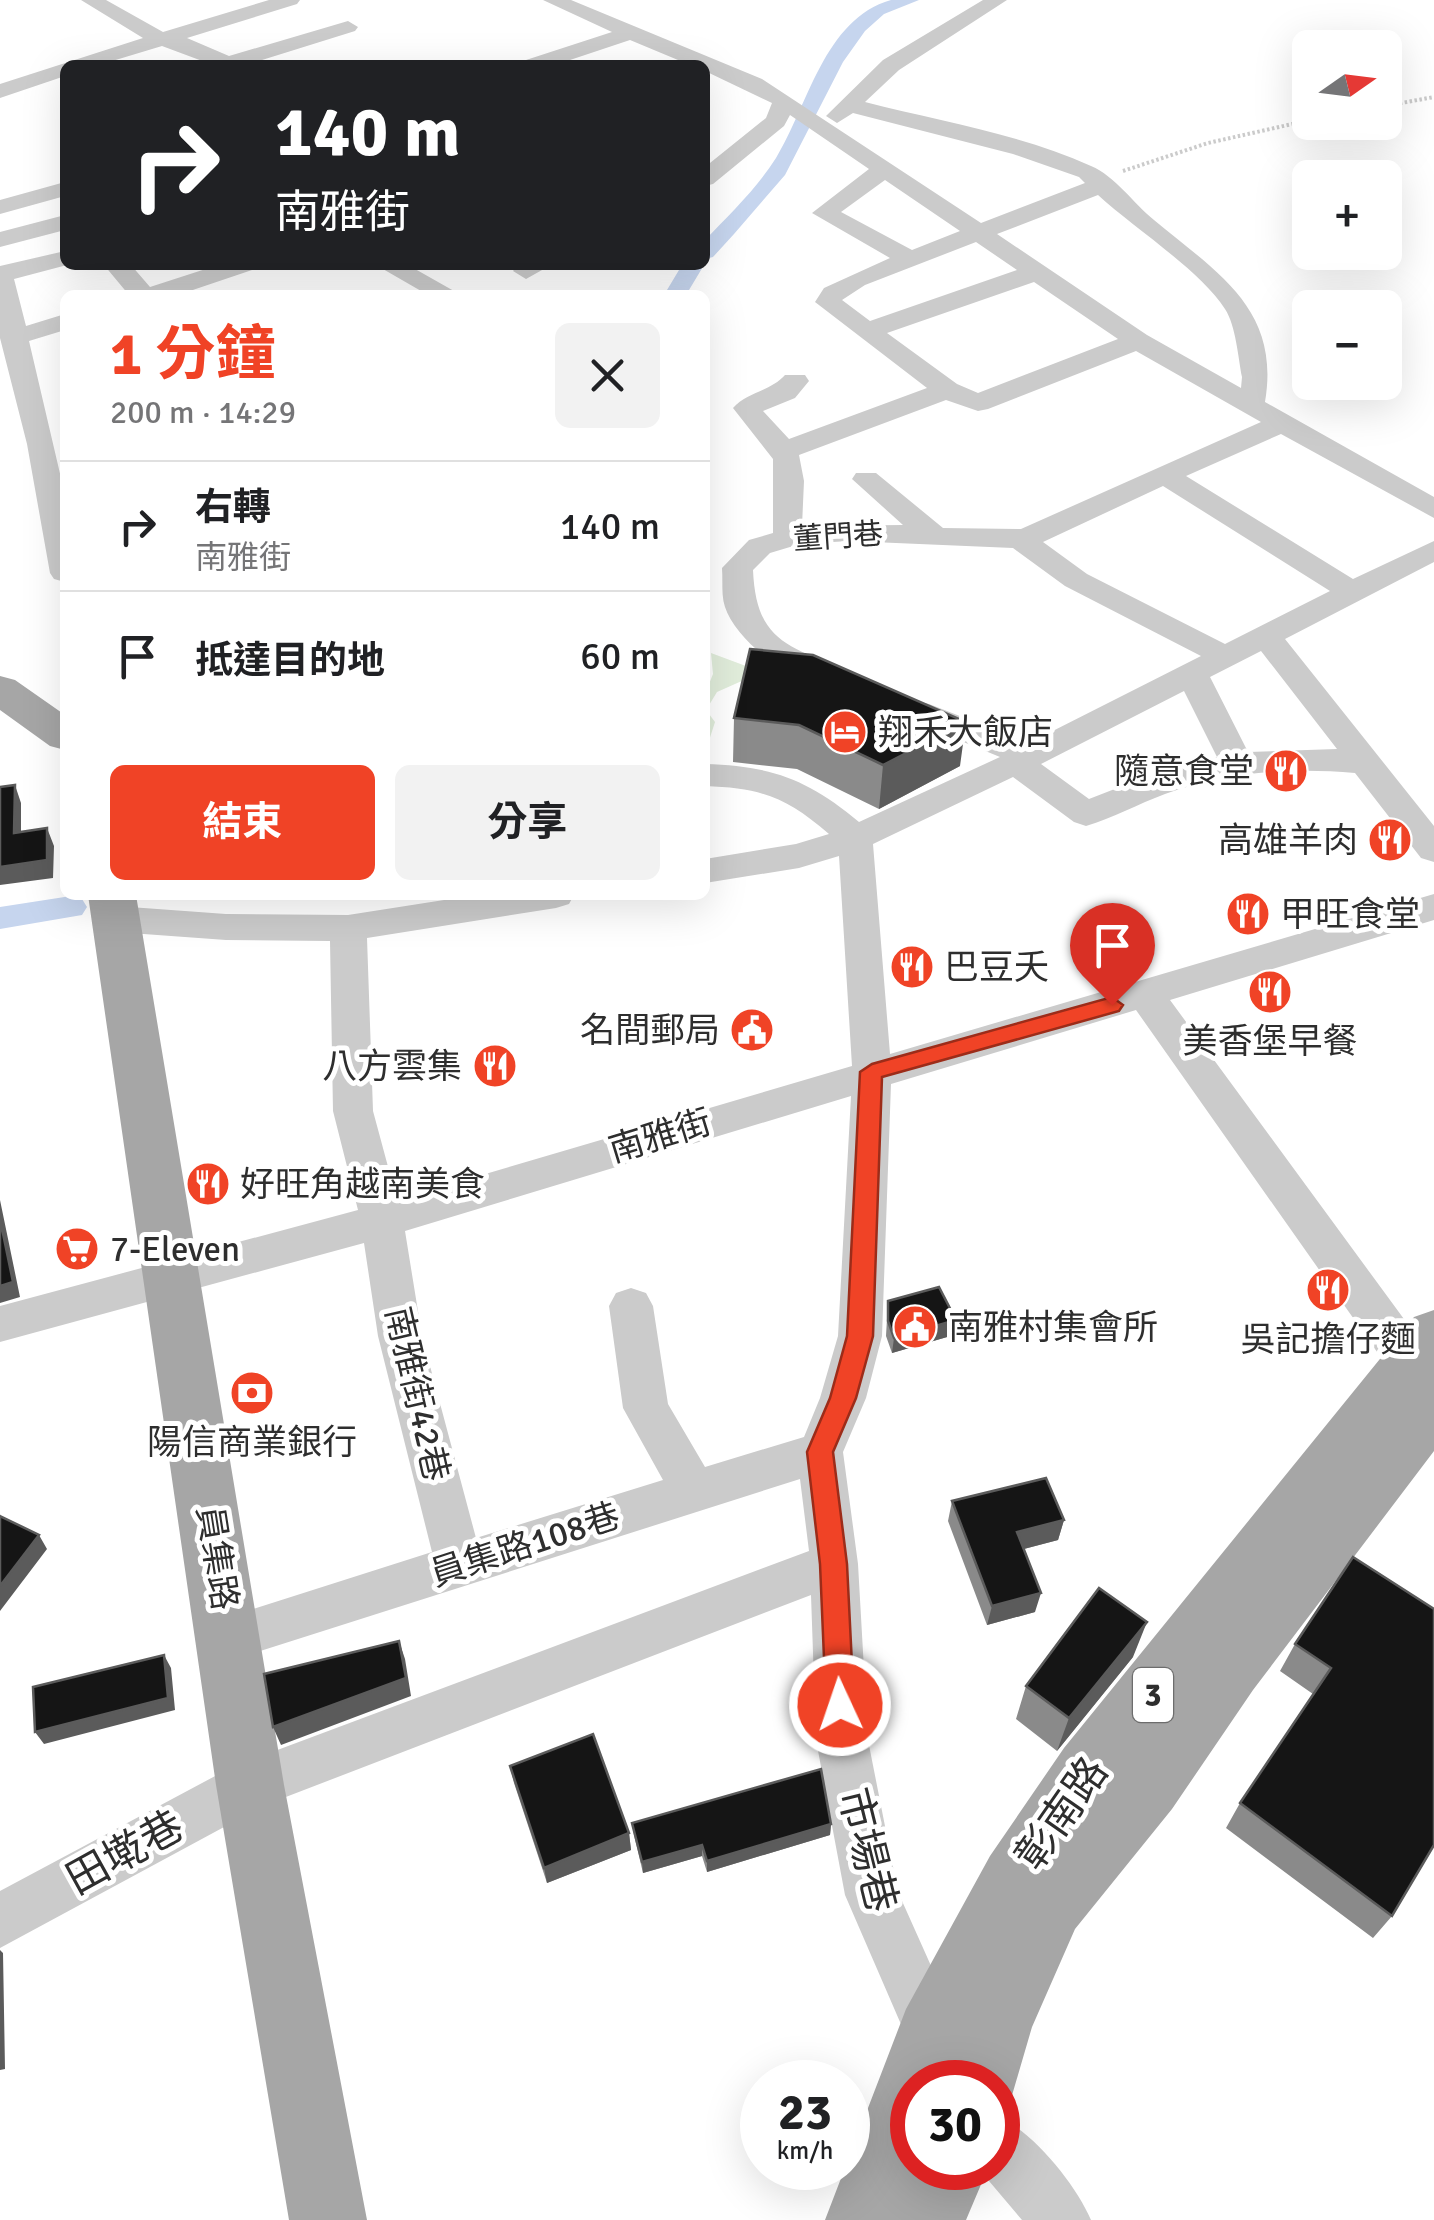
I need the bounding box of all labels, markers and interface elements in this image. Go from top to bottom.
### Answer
north arrow [1292,30,1402,140]
map controls [1292,30,1402,400]
text: 140 m [275,89,460,175]
icon: right [110,100,240,230]
button: + [1292,160,1402,270]
text: 南雅街 [275,185,410,240]
button: − [1292,290,1402,400]
text: 1 分鐘 [110,318,276,392]
button: close [555,323,660,428]
text: 200 m · 14:29 [110,393,296,432]
text: 右轉 [195,484,271,531]
icon: right [110,499,165,554]
text: 140 m [560,503,660,550]
street label: 董門巷 [792,515,884,559]
text: 南雅街 [195,538,291,577]
icon: arrive [110,629,165,684]
text: 60 m [580,633,660,680]
text: 抵達目的地 [195,637,385,684]
hotel icon: 翔禾大飯店 [822,709,868,755]
place label: 翔禾大飯店 [878,711,1053,754]
restaurant icon: 隨意食堂 [1263,748,1309,794]
place label: 隨意食堂 [1114,750,1254,793]
button: 結束 [110,765,375,880]
button: 分享 [395,765,660,880]
restaurant icon: 高雄羊肉 [1367,817,1413,863]
place label: 高雄羊肉 [1218,819,1358,862]
restaurant icon: 甲旺食堂 [1225,891,1271,937]
place label: 甲旺食堂 [1280,893,1420,936]
pin [1070,903,1155,1006]
icon: arrive [1085,918,1140,973]
restaurant icon: 巴豆夭 [889,944,935,990]
place label: 巴豆夭 [944,946,1049,989]
restaurant icon: 美香堡早餐 [1247,969,1293,1015]
public building icon: 名間郵局 [729,1007,775,1053]
place label: 名間郵局 [580,1009,720,1052]
place label: 美香堡早餐 [1182,1020,1358,1063]
restaurant icon: 八方雲集 [472,1043,518,1089]
place label: 八方雲集 [322,1045,462,1088]
street label: 南雅街 [604,1100,716,1172]
restaurant icon: 好旺角越南美食 [185,1161,231,1207]
place label: 好旺角越南美食 [240,1163,485,1206]
supermarket icon: 7-Eleven [54,1226,100,1272]
place label: 7-Eleven [110,1228,240,1271]
restaurant icon: 吳記擔仔麵 [1305,1267,1351,1313]
street label: 南雅街42巷 [376,1303,458,1485]
public building icon: 南雅村集會所 [892,1304,938,1350]
place label: 南雅村集會所 [948,1306,1158,1349]
place label: 吳記擔仔麵 [1240,1318,1416,1361]
bank icon: 陽信商業銀行 [229,1370,275,1416]
place label: 陽信商業銀行 [147,1421,357,1464]
street label: 員集路108巷 [425,1494,625,1596]
street label: 員集路 [188,1503,246,1613]
position arrow [788,1653,892,1757]
road number: 3 [1133,1668,1173,1722]
street label: 彰南路 [1005,1748,1119,1880]
street label: 市場巷 [827,1783,907,1917]
street label: 田墘巷 [58,1800,192,1906]
speed limit sign: 30 [890,2060,1020,2190]
text: 23 [778,2082,832,2144]
text: km/h [777,2135,833,2166]

